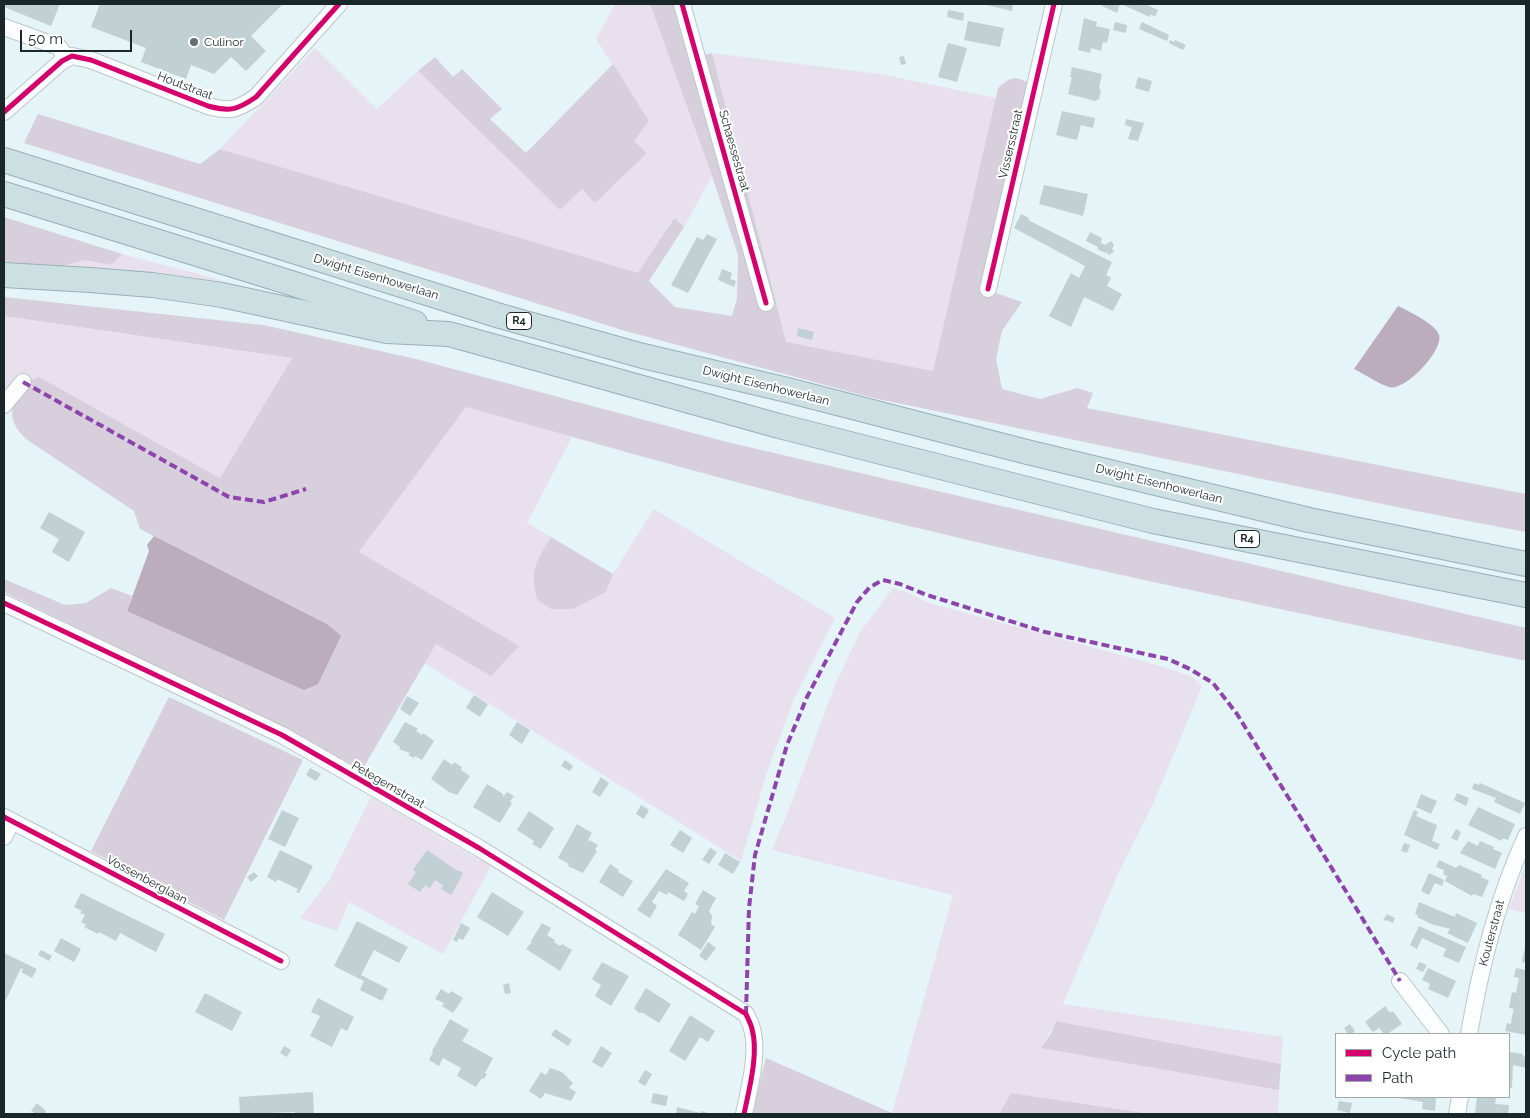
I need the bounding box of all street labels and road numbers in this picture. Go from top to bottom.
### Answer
street label: Houtstraat [155,69,215,103]
street label: Vissersstraat [996,108,1026,180]
street label: Schaessestraat [715,109,753,193]
street label: Dwight Eisenhowerlaan [312,251,440,303]
road number: R4 [506,312,532,330]
street label: Dwight Eisenhowerlaan [701,363,831,409]
street label: Dwight Eisenhowerlaan [1094,461,1224,507]
road number: R4 [1234,530,1260,548]
street label: Petegemstraat [349,758,427,812]
street label: Vossenberglaan [104,853,190,907]
street label: Kouterstraat [1476,898,1508,968]

